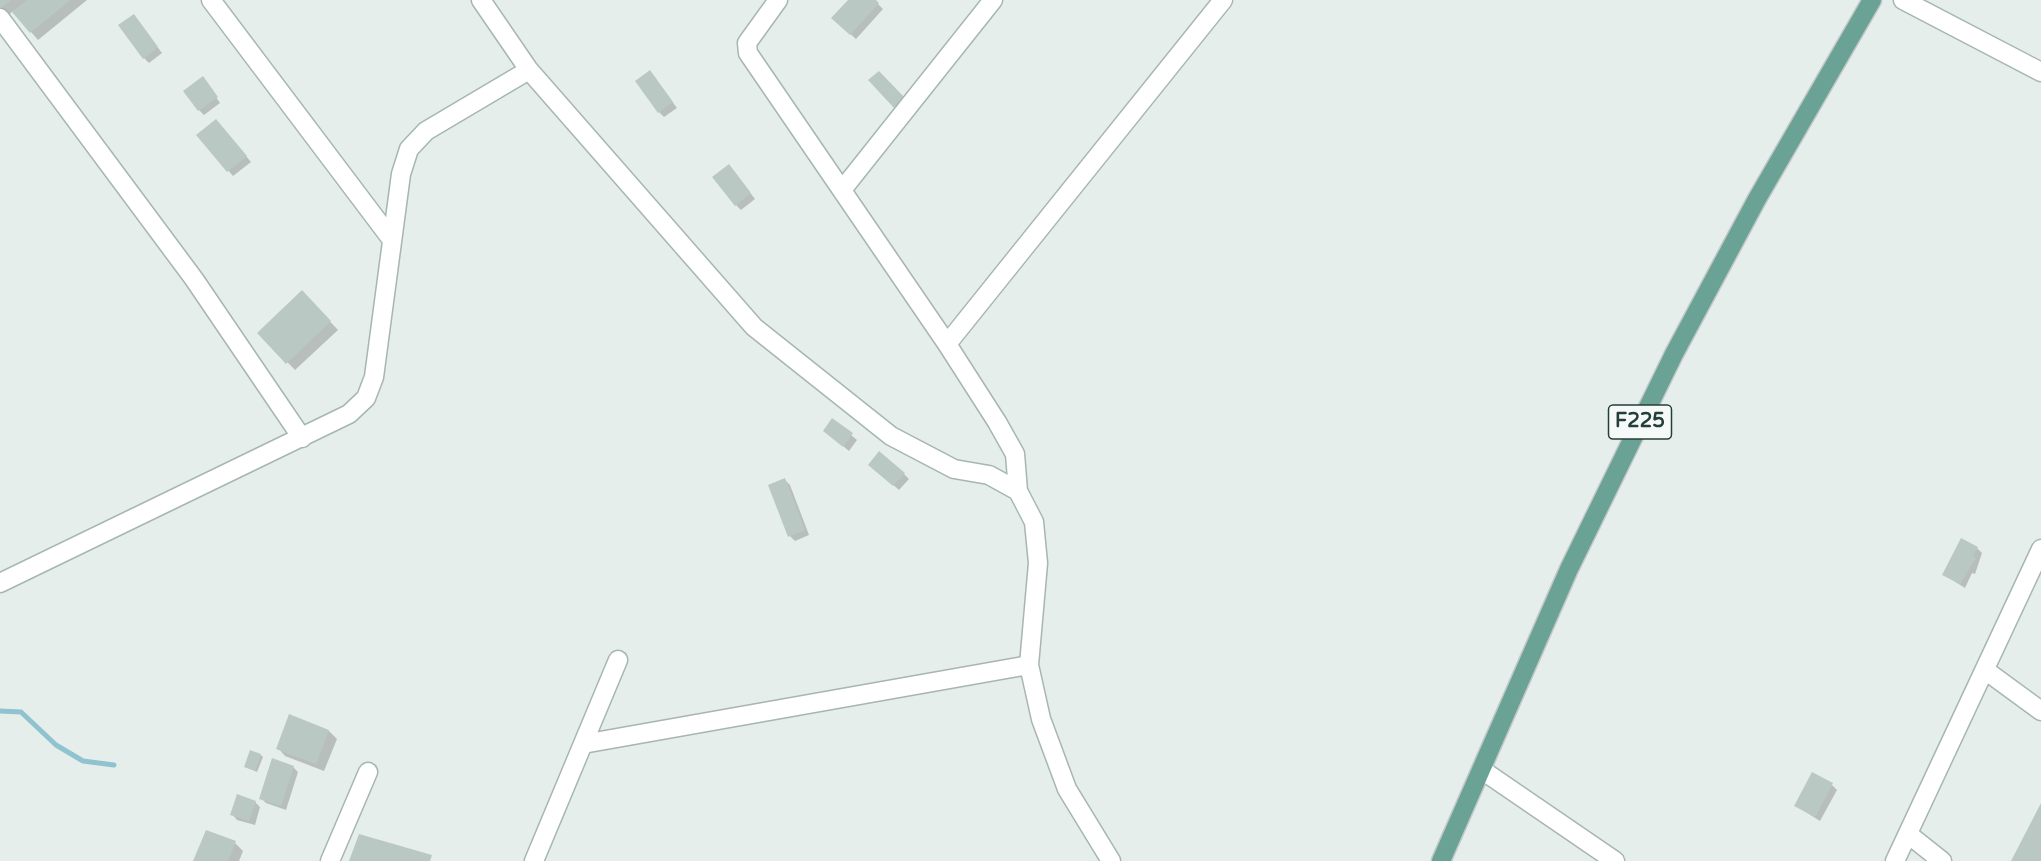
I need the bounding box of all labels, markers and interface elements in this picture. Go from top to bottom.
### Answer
road number: F225 [1608,405,1672,439]

